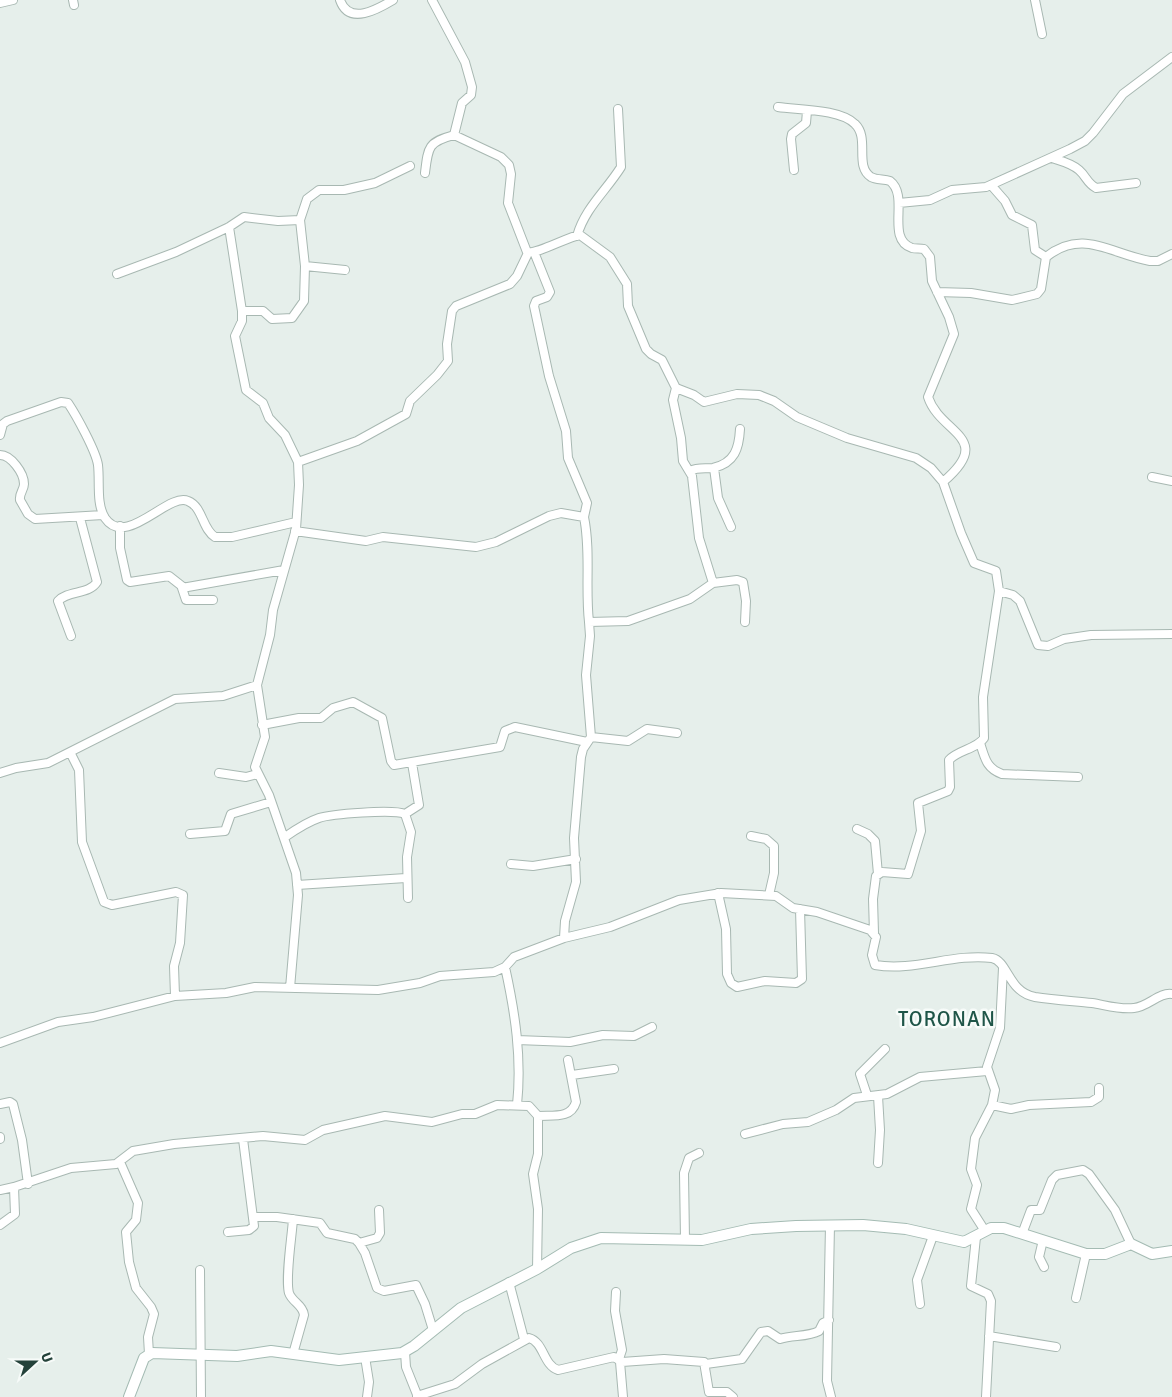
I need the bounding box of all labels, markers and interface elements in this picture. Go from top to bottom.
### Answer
district label: TORONAN [898,1006,996,1032]
north arrow [10,1337,60,1387]
text: U [37,1350,56,1365]

